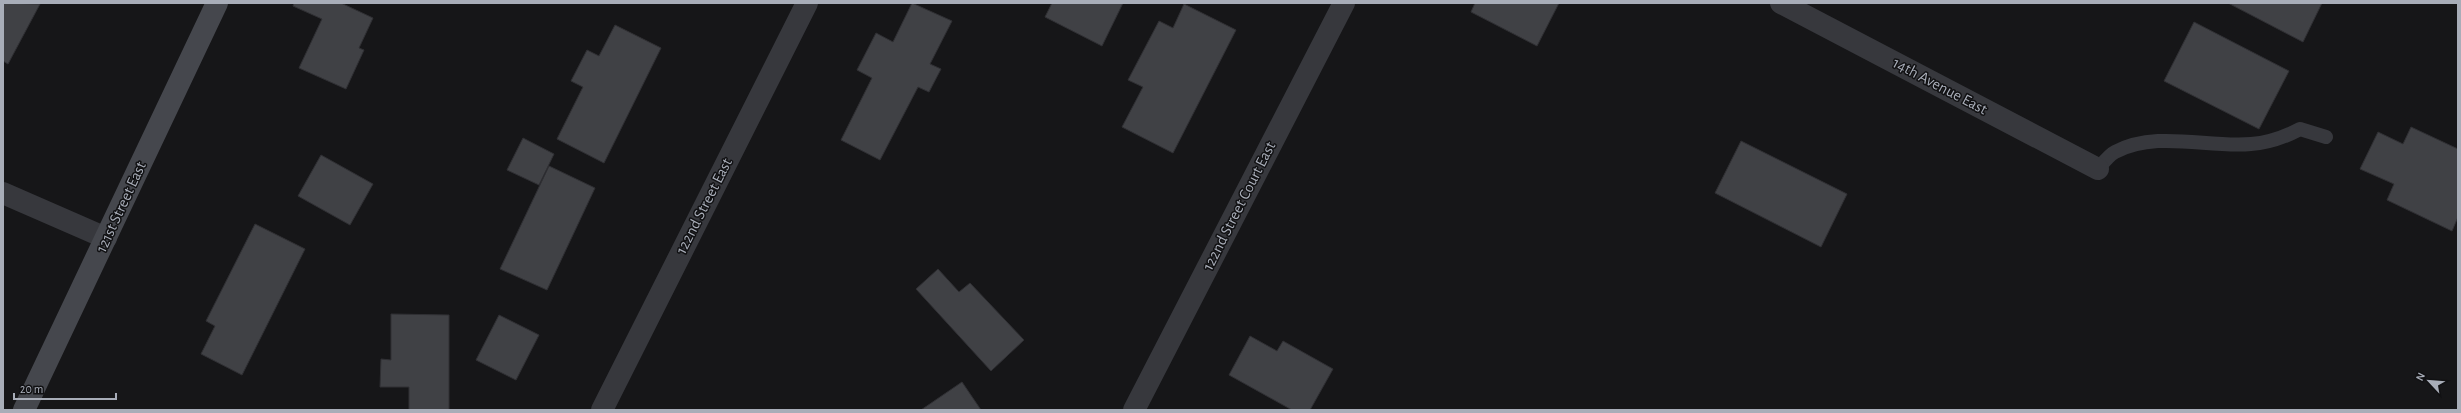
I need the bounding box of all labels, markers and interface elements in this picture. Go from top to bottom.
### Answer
street label: 14th Avenue East [1890,54,1990,118]
street label: 122nd Street Court East [1200,139,1278,273]
street label: 122nd Street East [673,155,735,257]
street label: 121st Street East [93,159,149,255]
north arrow [2409,361,2449,401]
text: N [2414,371,2427,383]
scale bar [14,375,116,401]
text: 20 m [20,383,43,395]

